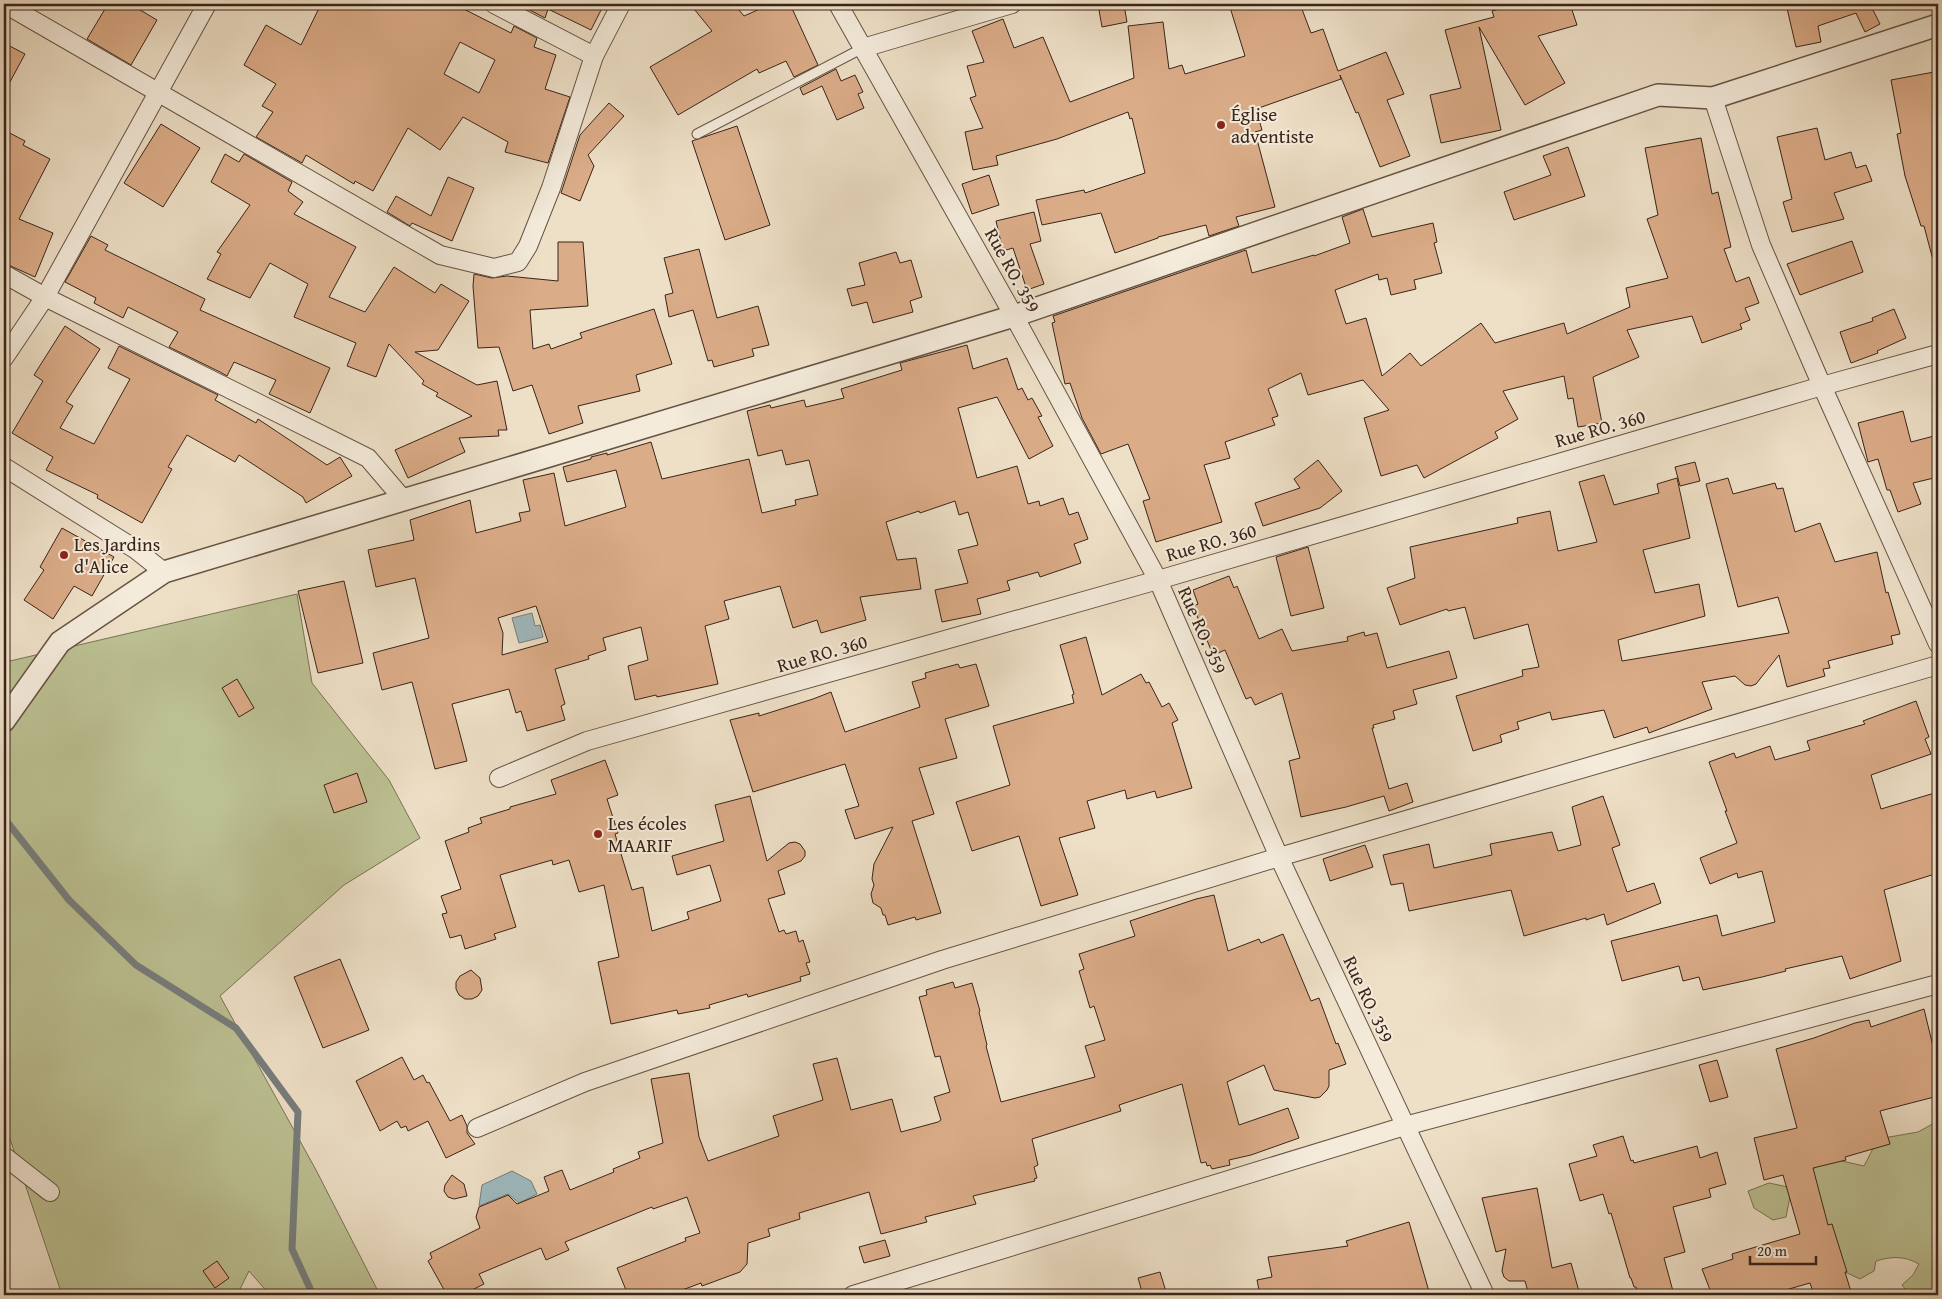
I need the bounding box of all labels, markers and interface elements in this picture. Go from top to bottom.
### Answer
place label: Église adventiste [1231,100,1314,150]
marker: Église adventiste [1215,119,1227,131]
street label: Rue RO. 359 [978,223,1048,317]
street label: Rue RO. 360 [1551,402,1649,454]
street label: Rue RO. 360 [1162,516,1260,568]
place label: Les Jardins d'Alice [74,530,160,580]
marker: Les Jardins d'Alice [58,549,70,561]
street label: Rue RO. 359 [1171,582,1235,678]
street label: Rue RO. 360 [773,627,871,679]
place label: Les écoles MAARIF [608,809,687,859]
marker: Les écoles MAARIF [592,828,604,840]
street label: Rue RO. 359 [1337,951,1401,1047]
scale bar [1750,1234,1816,1266]
text: 20 m [1757,1240,1788,1261]

